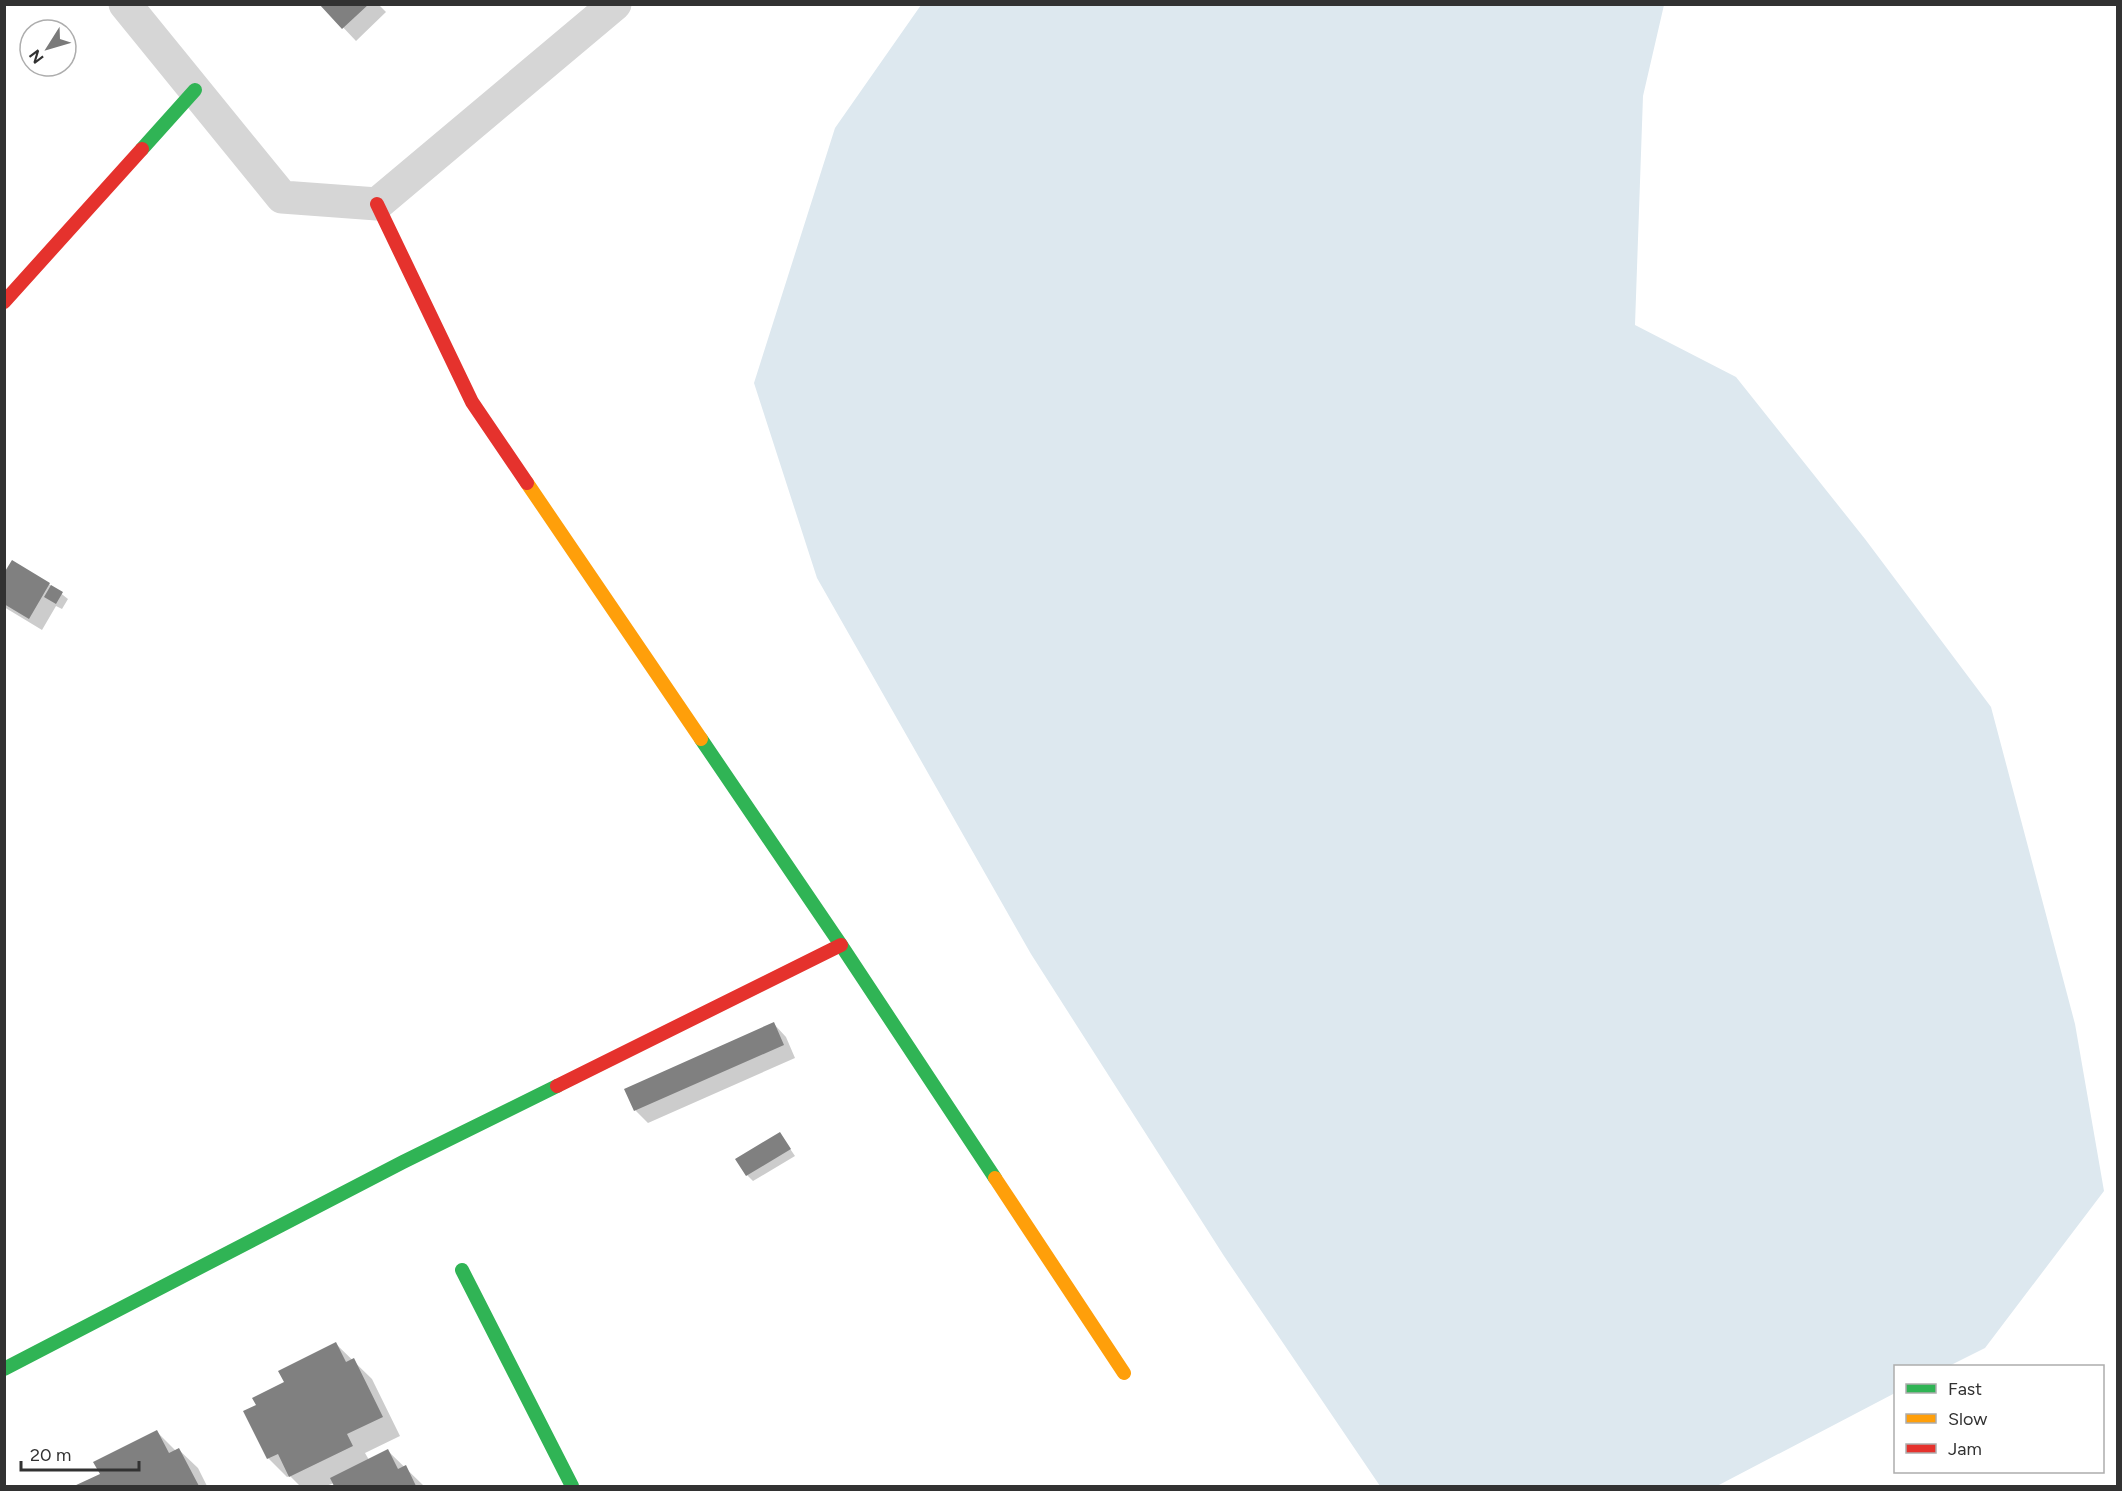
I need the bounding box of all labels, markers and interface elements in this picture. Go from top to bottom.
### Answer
north arrow [18,18,78,78]
text: N [25,46,48,67]
legend [1894,1365,2104,1473]
text: Fast [1948,1378,1982,1400]
text: Slow [1948,1408,1987,1430]
scale bar [21,1434,140,1472]
text: Jam [1948,1438,1982,1460]
text: 20 m [30,1444,71,1466]

